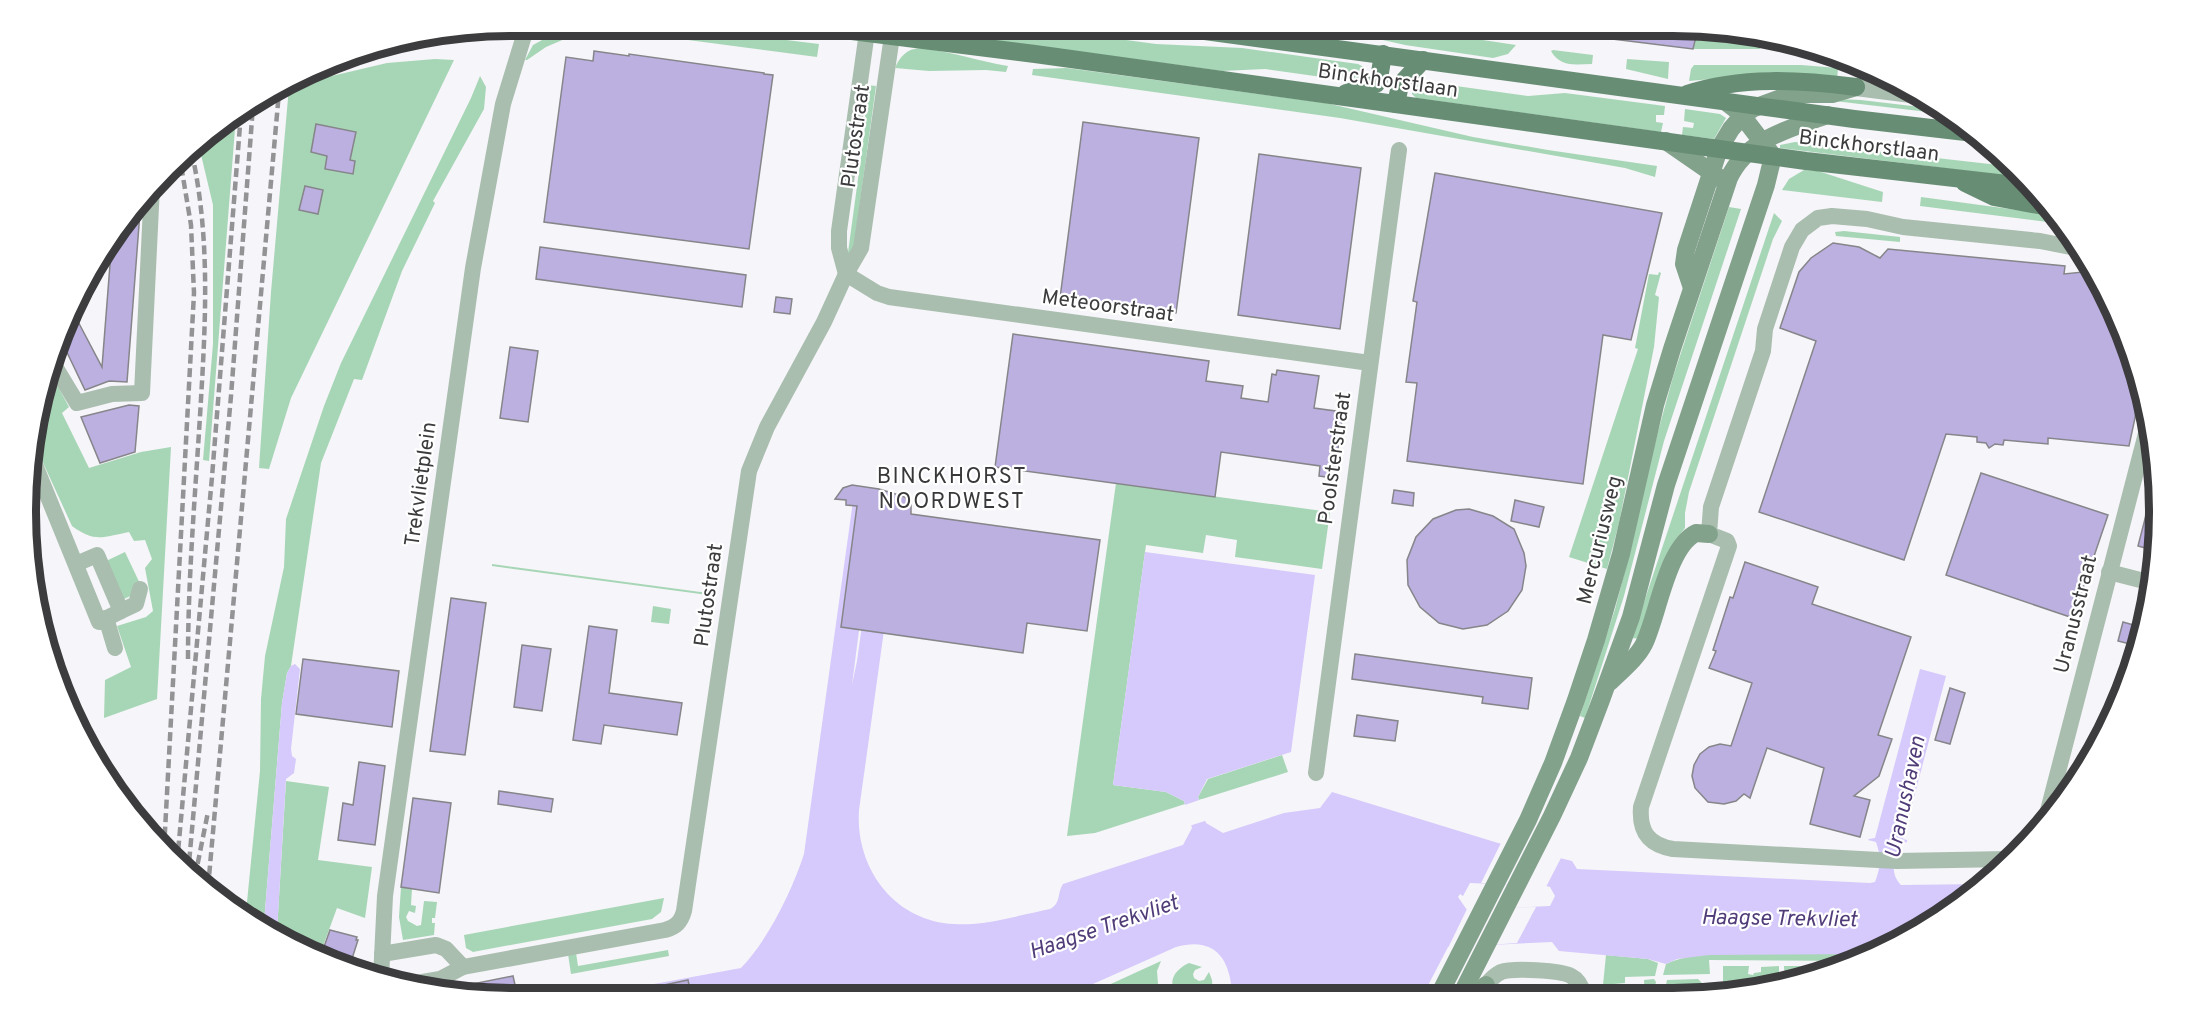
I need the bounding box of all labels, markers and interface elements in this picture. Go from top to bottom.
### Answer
street label: Binckhorstlaan [1316,58,1460,105]
street label: Plutostraat [836,83,877,190]
street label: Binckhorstlaan [1797,124,1941,169]
street label: Meteoorstraat [1040,284,1176,329]
street label: Poolsterstraat [1313,390,1358,526]
street label: Trekvlietplein [399,420,444,548]
district label: BINCKHORST NOORDWEST [877,464,1027,516]
street label: Mercuriusweg [1571,473,1629,607]
street label: Plutostraat [689,542,730,649]
street label: Uranusstraat [2049,552,2104,676]
water label: Uranushaven [1880,734,1933,861]
water label: Haagse Trekvliet [1026,890,1183,967]
water label: Haagse Trekvliet [1701,905,1858,934]

